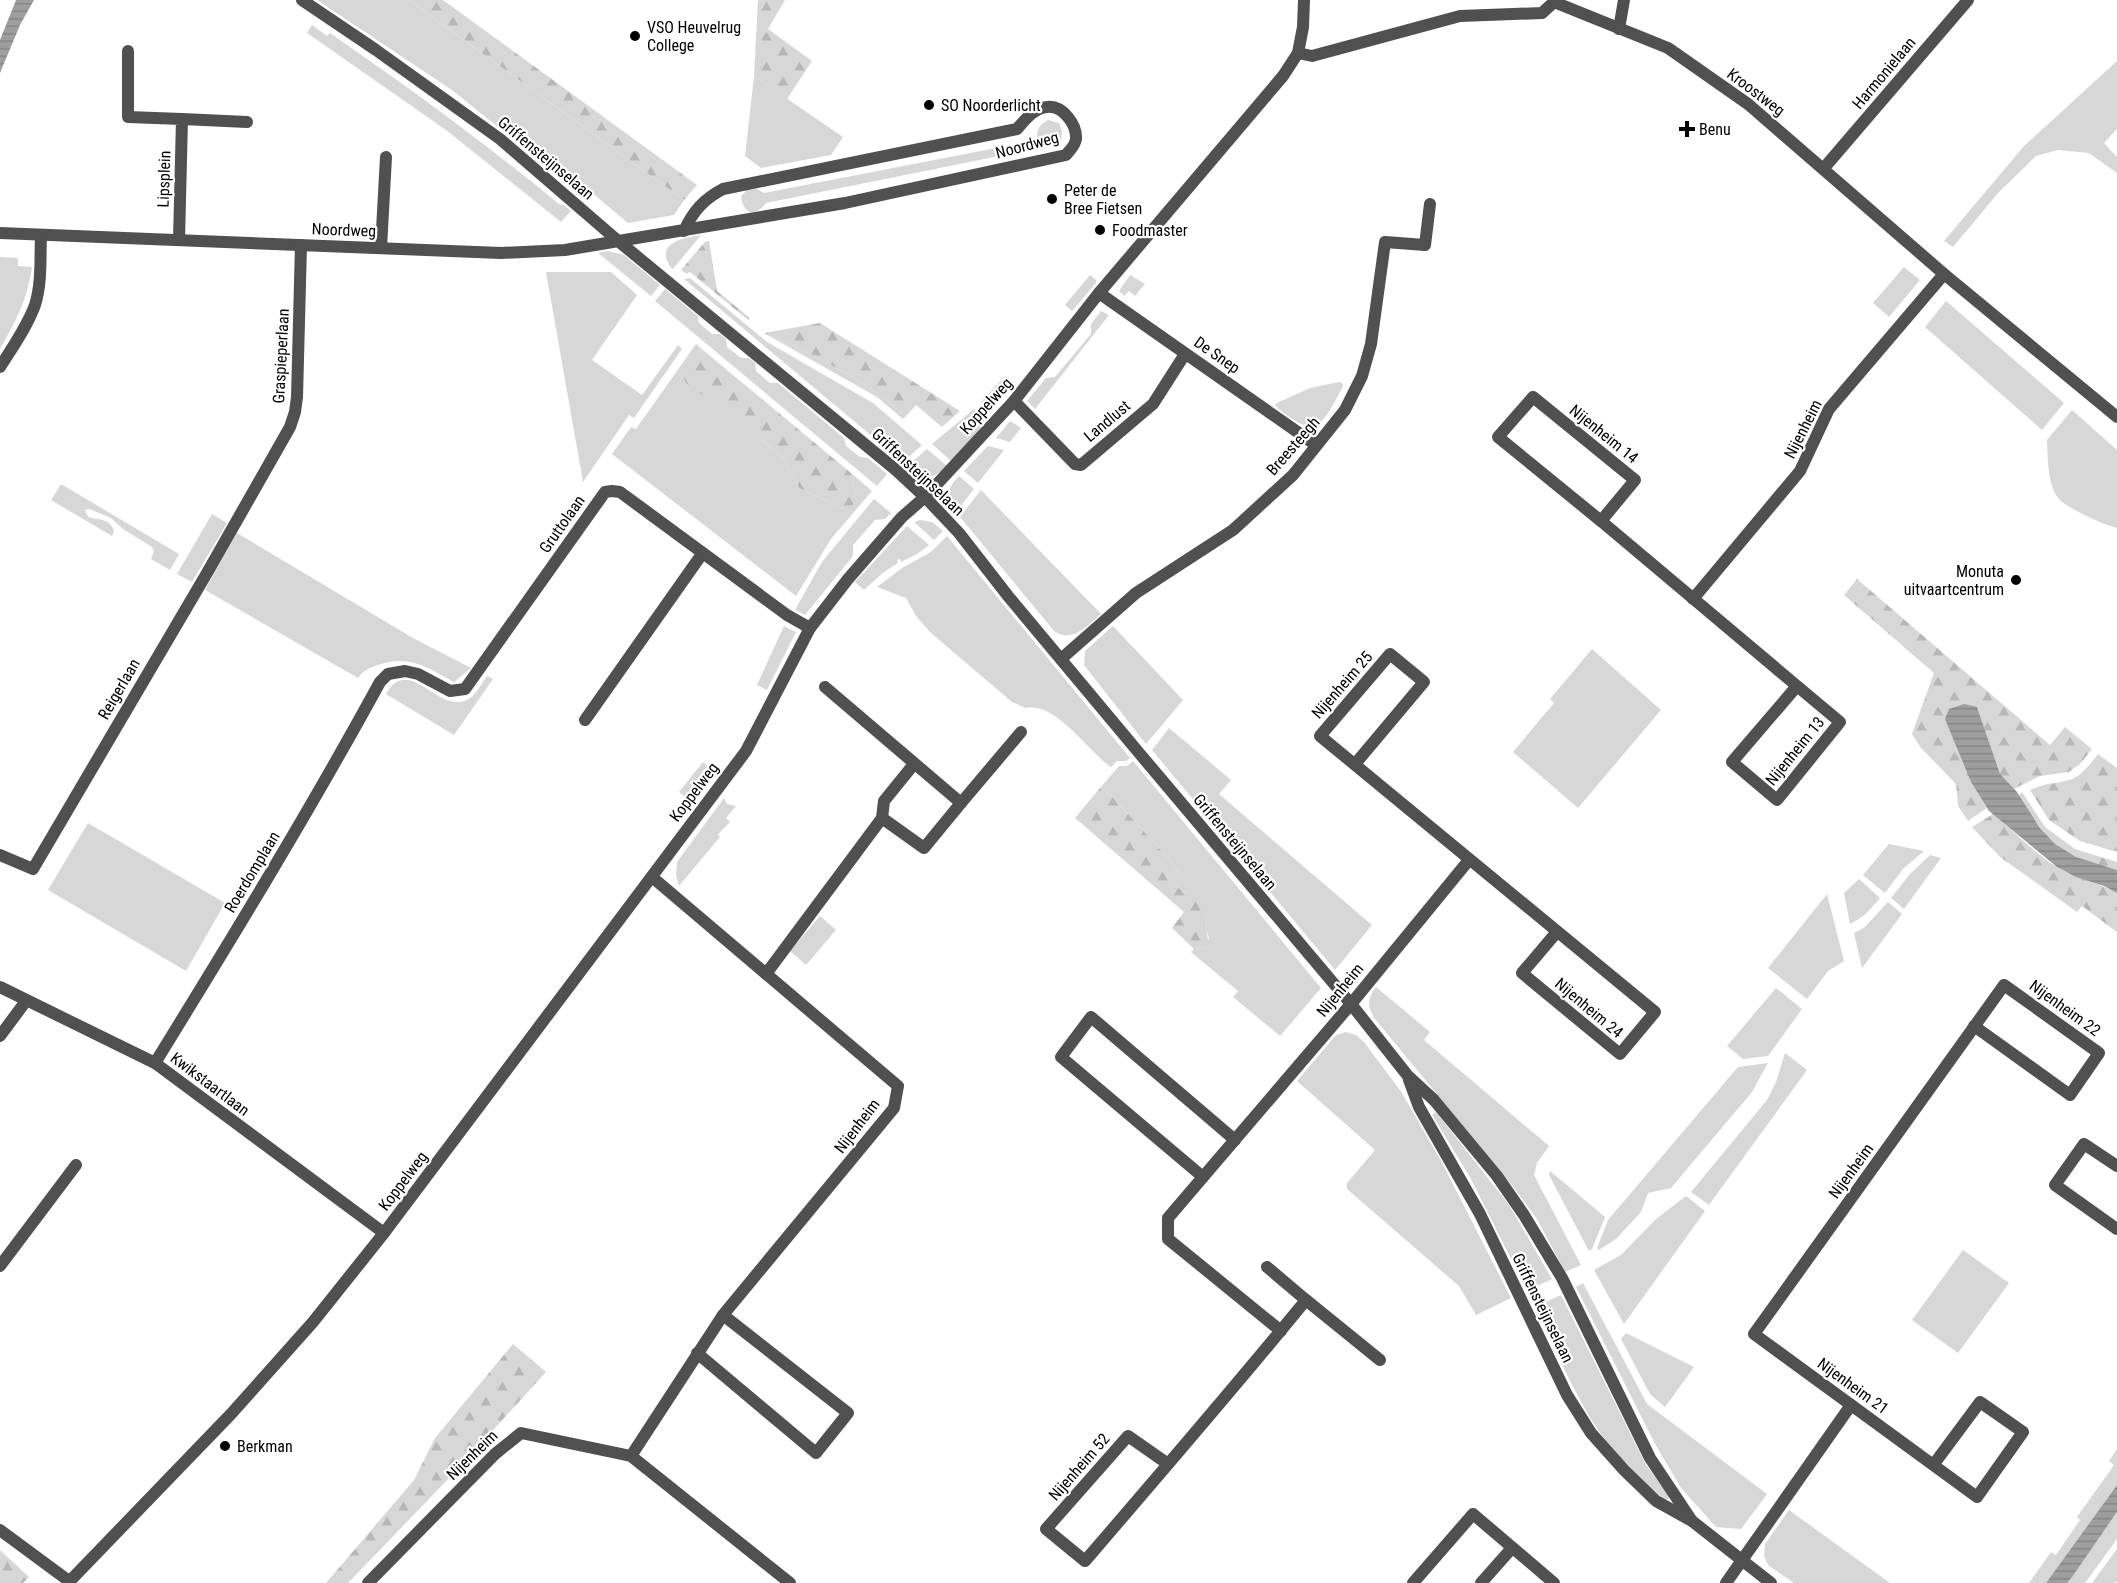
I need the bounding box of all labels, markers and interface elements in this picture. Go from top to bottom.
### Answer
place label: VSO Heuvelrug College [647,18,741,55]
marker: VSO Heuvelrug College [628,29,642,43]
street label: Harmonielaan [1848,33,1920,113]
street label: Kroostweg [1723,64,1789,120]
place label: SO Noorderlicht [941,96,1041,115]
marker: SO Noorderlicht [922,98,936,112]
street label: Griffensteijnselaan [494,112,598,204]
place label: Benu [1699,120,1731,139]
marker: Benu [1680,122,1694,136]
street label: Noordweg [993,127,1061,163]
street label: Lipsplein [154,150,174,208]
place label: Peter de Bree Fietsen [1064,181,1142,218]
marker: Peter de Bree Fietsen [1045,192,1059,206]
street label: Noordweg [311,219,377,241]
place label: Foodmaster [1112,221,1188,240]
marker: Foodmaster [1093,223,1107,237]
street label: Graspieperlaan [269,308,293,404]
street label: De Snep [1190,332,1244,378]
street label: Koppelweg [956,374,1016,438]
street label: Landlust [1080,396,1134,446]
street label: Nijenheim [1780,396,1826,462]
street label: Nijenheim 14 [1566,401,1642,468]
street label: Breesteegh [1263,413,1323,479]
street label: Griffensteijnselaan [868,424,968,520]
street label: Gruttolaan [535,491,589,557]
place label: Monuta uitvaartcentrum [1904,562,2004,599]
marker: Monuta uitvaartcentrum [2009,573,2023,587]
street label: Nijenheim 25 [1308,647,1376,722]
street label: Reigerlaan [94,655,144,723]
street label: Nijenheim 13 [1762,713,1828,789]
street label: Koppelweg [666,759,722,825]
street label: Griffensteijnselaan [1189,790,1281,894]
street label: Roerdomplaan [220,828,284,916]
street label: Nijenheim [1313,959,1367,1021]
street label: Nijenheim 24 [1551,974,1627,1042]
street label: Nijenheim 22 [2026,976,2104,1040]
street label: Kwikstaartlaan [167,1048,253,1120]
street label: Nijenheim [830,1095,884,1157]
street label: Nijenheim [1825,1140,1877,1202]
street label: Koppelweg [375,1148,431,1214]
street label: Griffensteijnselaan [1508,1250,1578,1366]
street label: Nijenheim 21 [1814,1354,1892,1418]
street label: Nijenheim [443,1426,501,1484]
street label: Nijenheim 52 [1045,1429,1113,1504]
place label: Berkman [237,1437,293,1456]
marker: Berkman [218,1439,232,1453]

